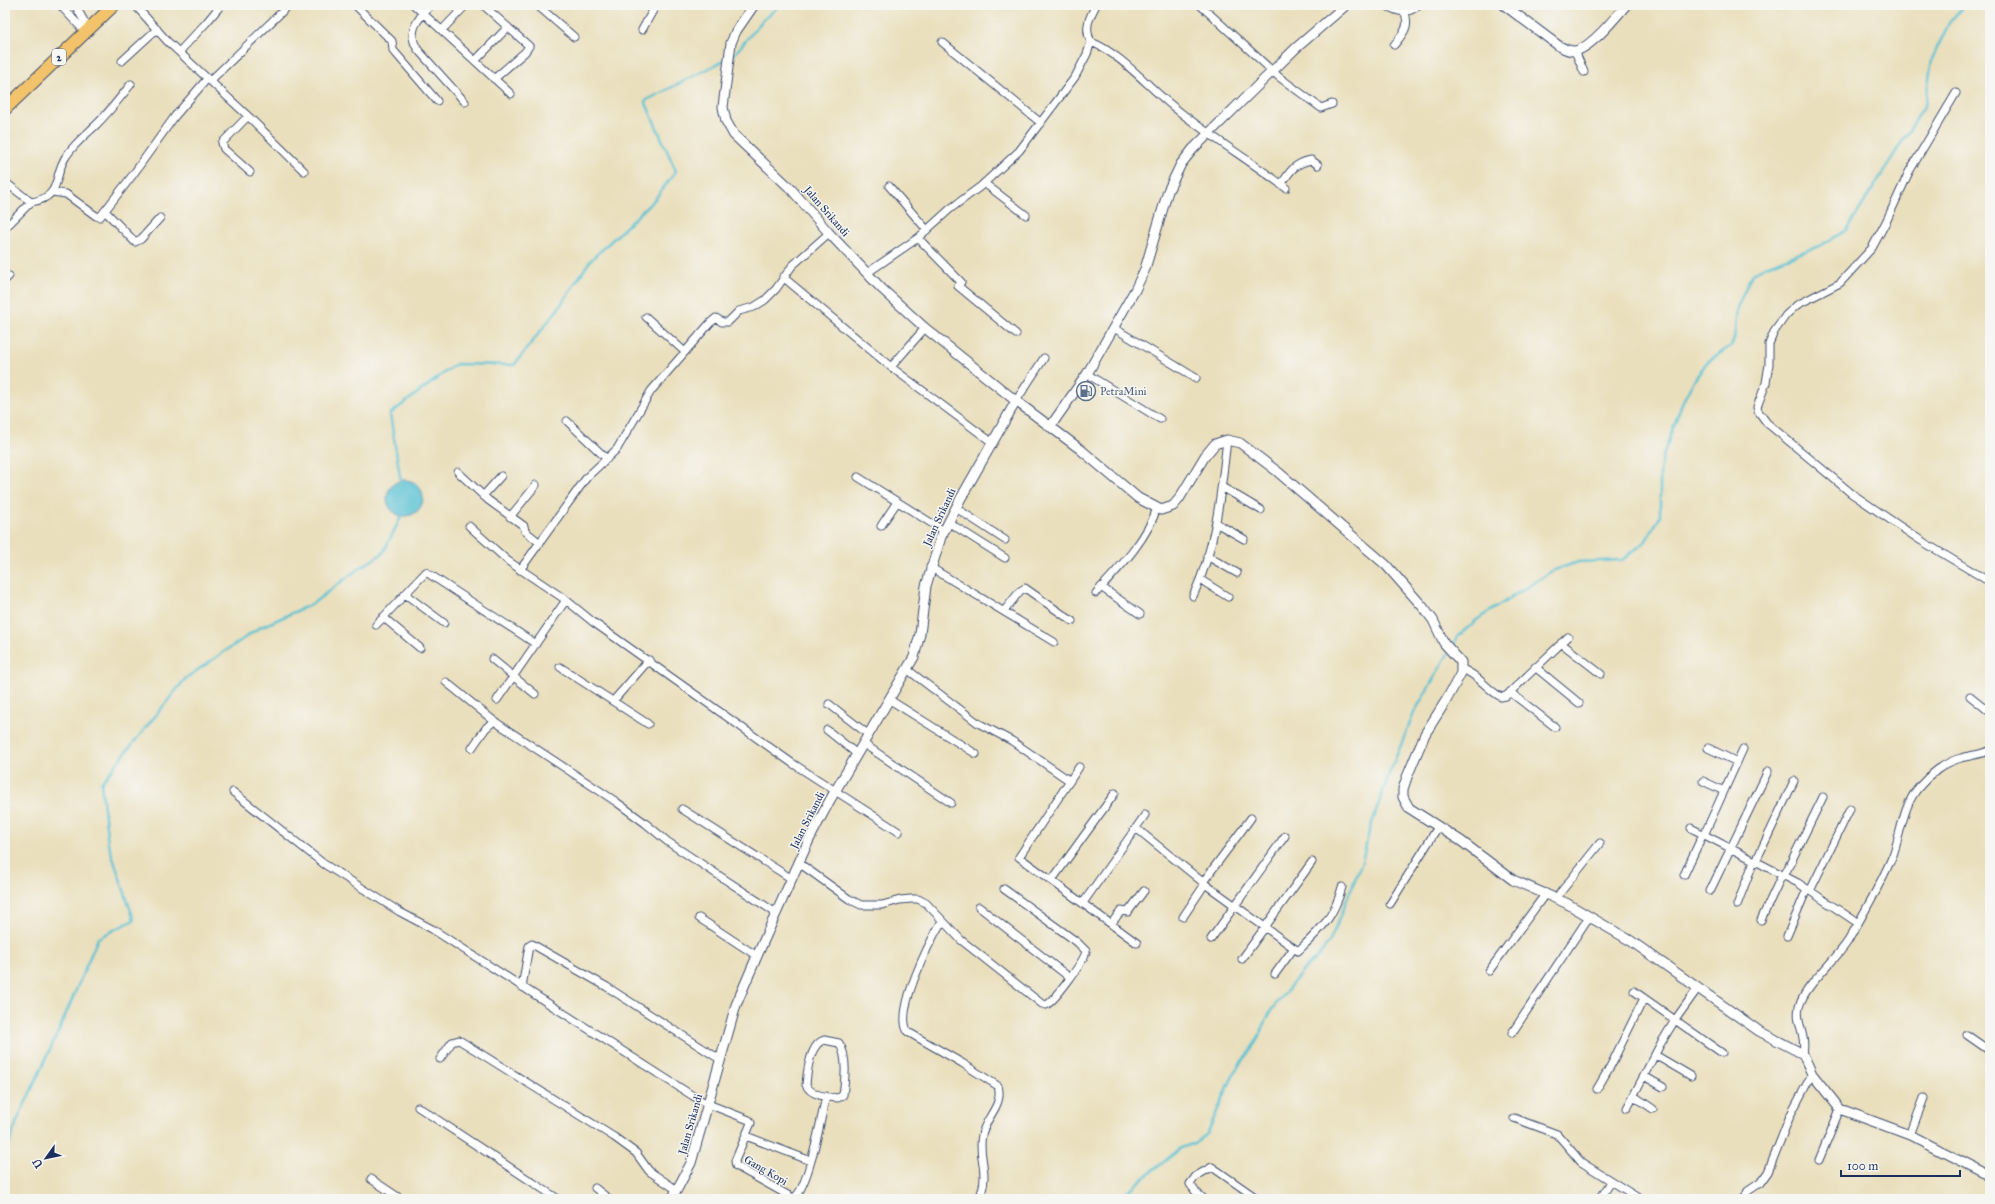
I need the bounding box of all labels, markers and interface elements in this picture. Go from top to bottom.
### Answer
road number: 2 [52,49,66,65]
street label: Jalan Srikandi [800,183,852,240]
fuel station icon: PetraMini [1075,380,1097,402]
place label: PetraMini [1100,385,1147,398]
street label: Jalan Srikandi [920,486,959,550]
street label: Jalan Srikandi [787,789,828,852]
street label: Jalan Srikandi [675,1092,706,1157]
north arrow [26,1138,66,1178]
scale bar [1841,1152,1960,1178]
street label: Gang Kopi [742,1153,790,1188]
text: U [30,1156,46,1170]
text: 100 m [1847,1159,1878,1173]

